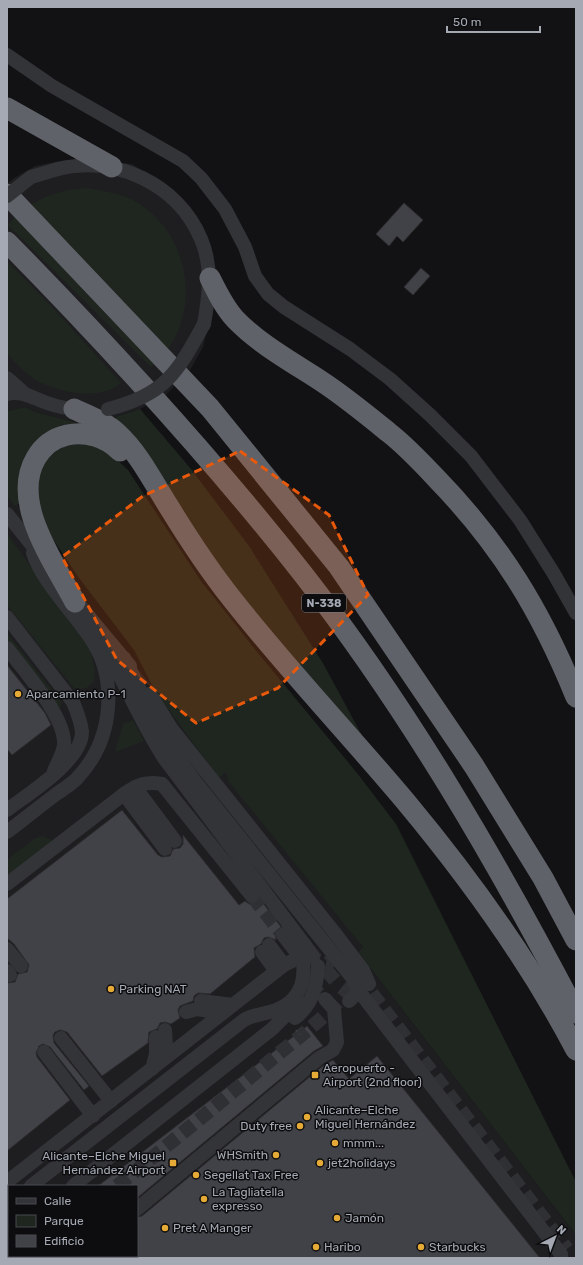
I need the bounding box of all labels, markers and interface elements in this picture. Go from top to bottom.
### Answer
scale bar [447,8,540,34]
text: 50 m [453,15,481,29]
road number: N-338 [302,594,346,612]
place label: Aparcamiento P-1 [26,687,126,701]
marker: Aparcamiento P-1 [13,689,23,699]
place label: Parking NAT [119,982,187,996]
marker: Parking NAT [106,984,116,994]
place label: Aeropuerto - Airport (2nd floor) [323,1061,422,1089]
marker: Aeropuerto - Airport (2nd floor) [310,1070,320,1080]
place label: Alicante–Elche Miguel Hernández [315,1103,415,1131]
marker: Alicante–Elche Miguel Hernández [302,1112,312,1122]
place label: Duty free [240,1119,292,1133]
marker: Duty free [295,1121,305,1131]
place label: mmm... [343,1136,384,1150]
marker: mmm... [330,1138,340,1148]
place label: WHSmith [217,1148,268,1162]
place label: Alicante–Elche Miguel Hernández Airport [42,1149,165,1177]
marker: WHSmith [271,1150,281,1160]
place label: jet2holidays [327,1156,396,1170]
marker: Alicante–Elche Miguel Hernández Airport [168,1158,178,1168]
marker: jet2holidays [315,1158,325,1168]
place label: Segellat Tax Free [204,1168,299,1182]
marker: Segellat Tax Free [191,1170,201,1180]
legend [8,1185,138,1257]
place label: La Tagliatella expresso [212,1185,284,1213]
text: Calle [44,1194,71,1208]
marker: La Tagliatella expresso [199,1194,209,1204]
place label: Jamón [345,1211,384,1225]
marker: Jamón [332,1213,342,1223]
text: Parque [44,1214,84,1228]
north arrow [535,1217,575,1257]
place label: Pret A Manger [173,1221,252,1235]
text: N [554,1222,569,1237]
marker: Pret A Manger [160,1223,170,1233]
text: Edificio [44,1234,84,1248]
place label: Haribo [324,1240,361,1254]
place label: Starbucks [429,1240,486,1254]
marker: Haribo [311,1242,321,1252]
marker: Starbucks [416,1242,426,1252]

